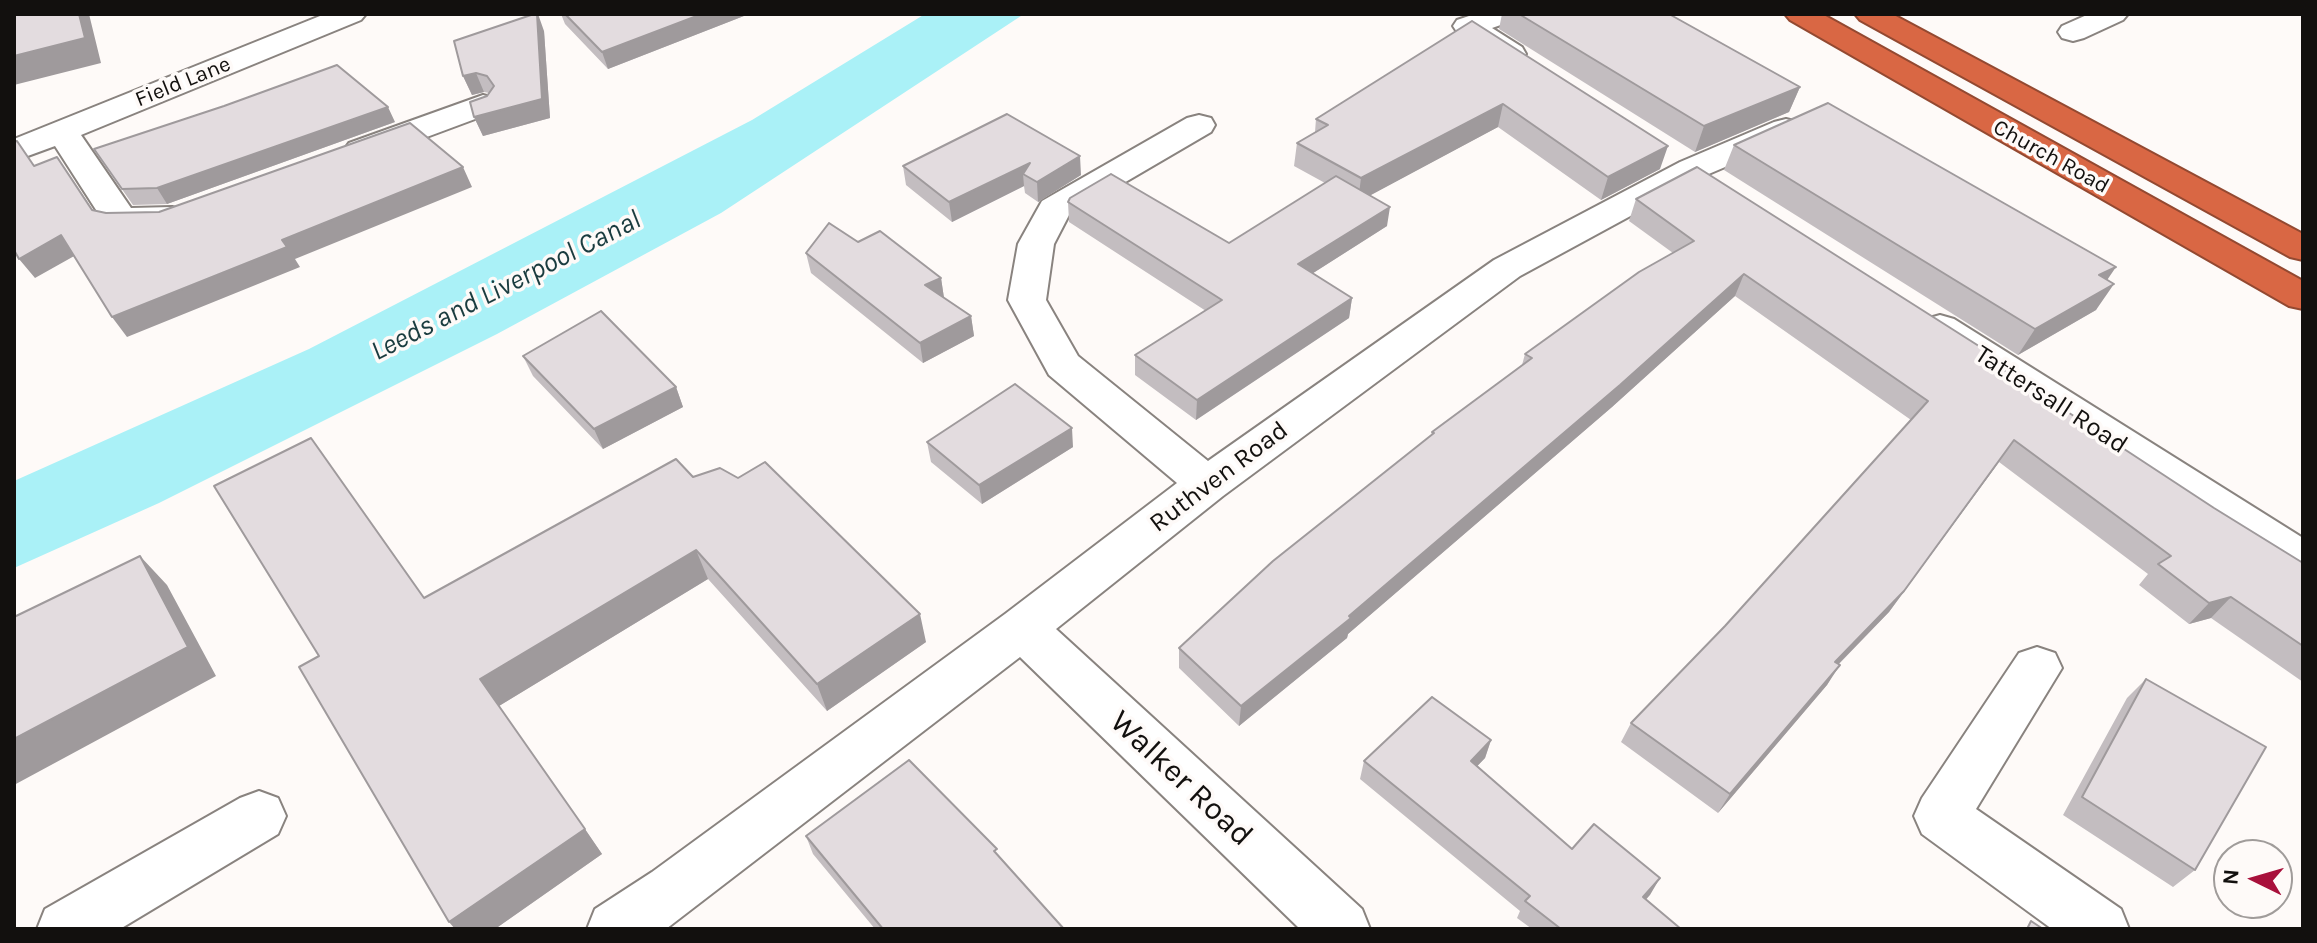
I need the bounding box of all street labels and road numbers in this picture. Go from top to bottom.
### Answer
street label: Field Lane [131,51,235,113]
street label: Church Road [1988,114,2114,200]
street label: Tattersall Road [1969,339,2133,461]
street label: Ruthven Road [1144,415,1294,539]
street label: Walker Road [1102,703,1260,855]

